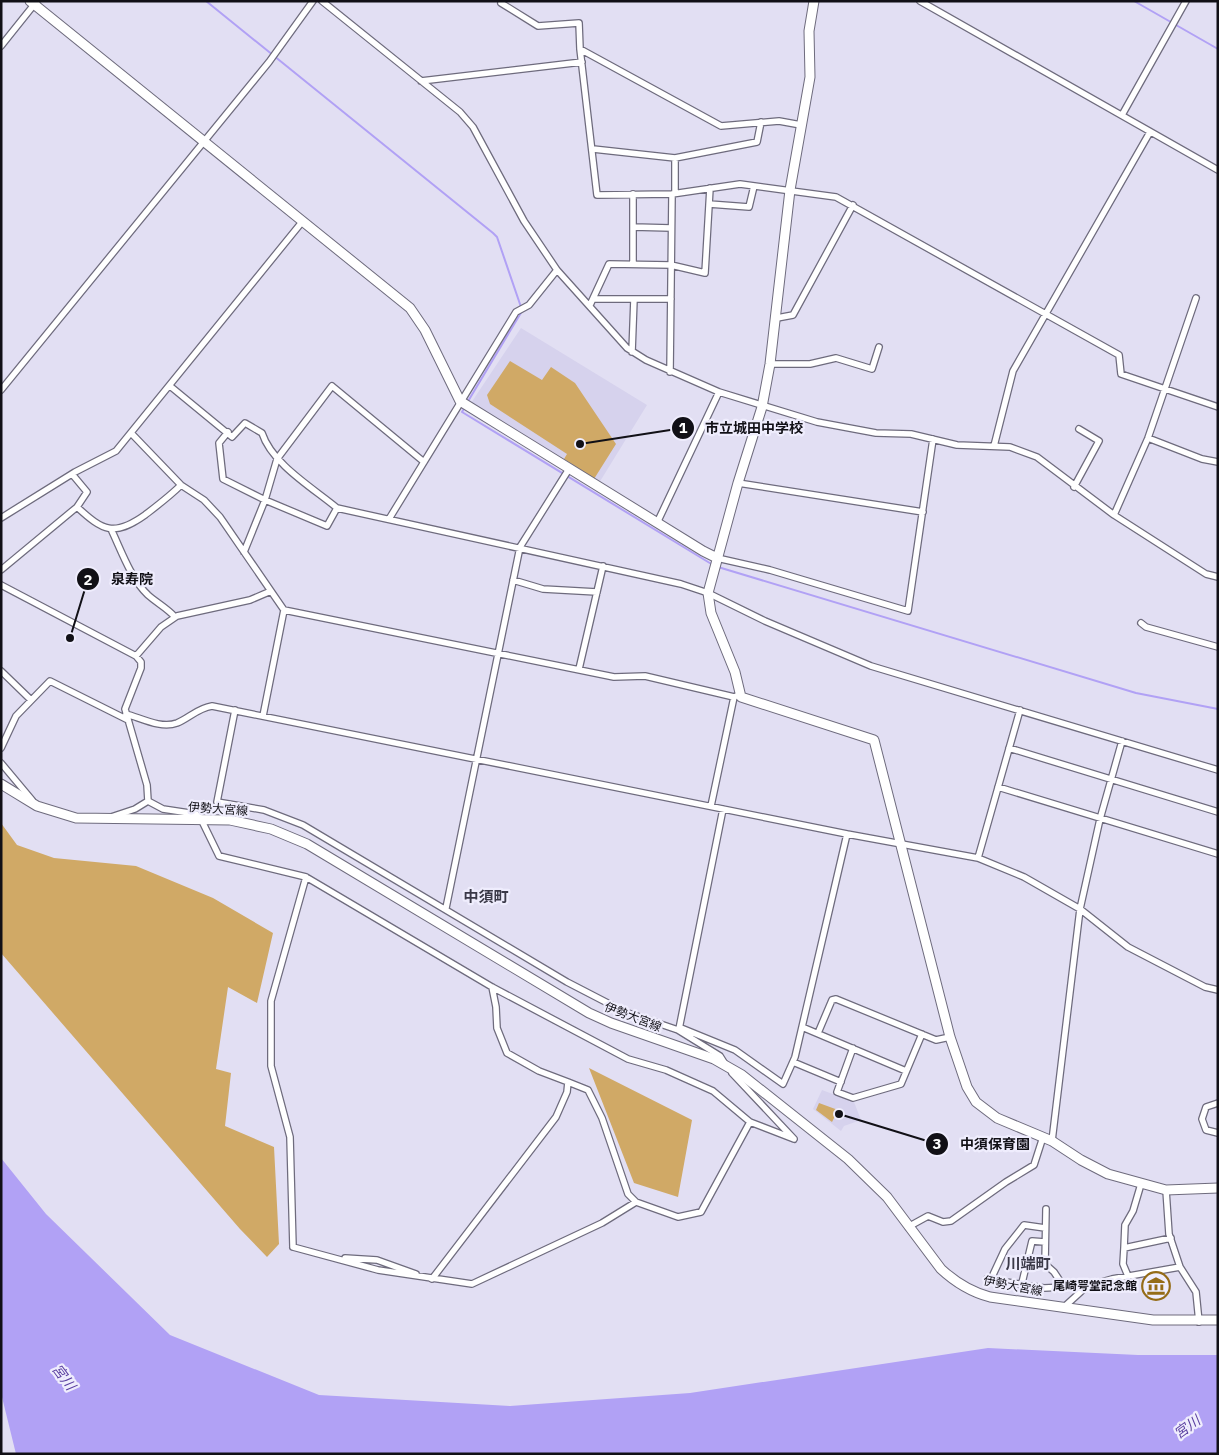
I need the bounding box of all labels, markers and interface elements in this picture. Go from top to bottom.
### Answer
callout: 市立城田中学校 [670,414,813,443]
text: 1 [678,418,688,437]
text: 市立城田中学校 [705,419,803,437]
callout: 泉寿院 [76,565,163,594]
text: 2 [83,570,93,589]
text: 泉寿院 [111,570,153,588]
street label: 伊勢大宮線 [188,799,248,818]
district label: 中須町 [463,887,509,906]
street label: 伊勢大宮線 [602,999,664,1034]
callout: 中須保育園 [925,1129,1040,1158]
text: 3 [932,1134,942,1153]
text: 中須保育園 [960,1135,1030,1153]
district label: 川端町 [1005,1254,1051,1273]
museum icon: 尾崎咢堂記念館 [1141,1271,1171,1301]
street label: 伊勢大宮線 [982,1272,1044,1299]
place label: 尾崎咢堂記念館 [1053,1278,1137,1293]
water label: 宮川 [48,1360,81,1395]
water label: 宮川 [1170,1410,1205,1443]

